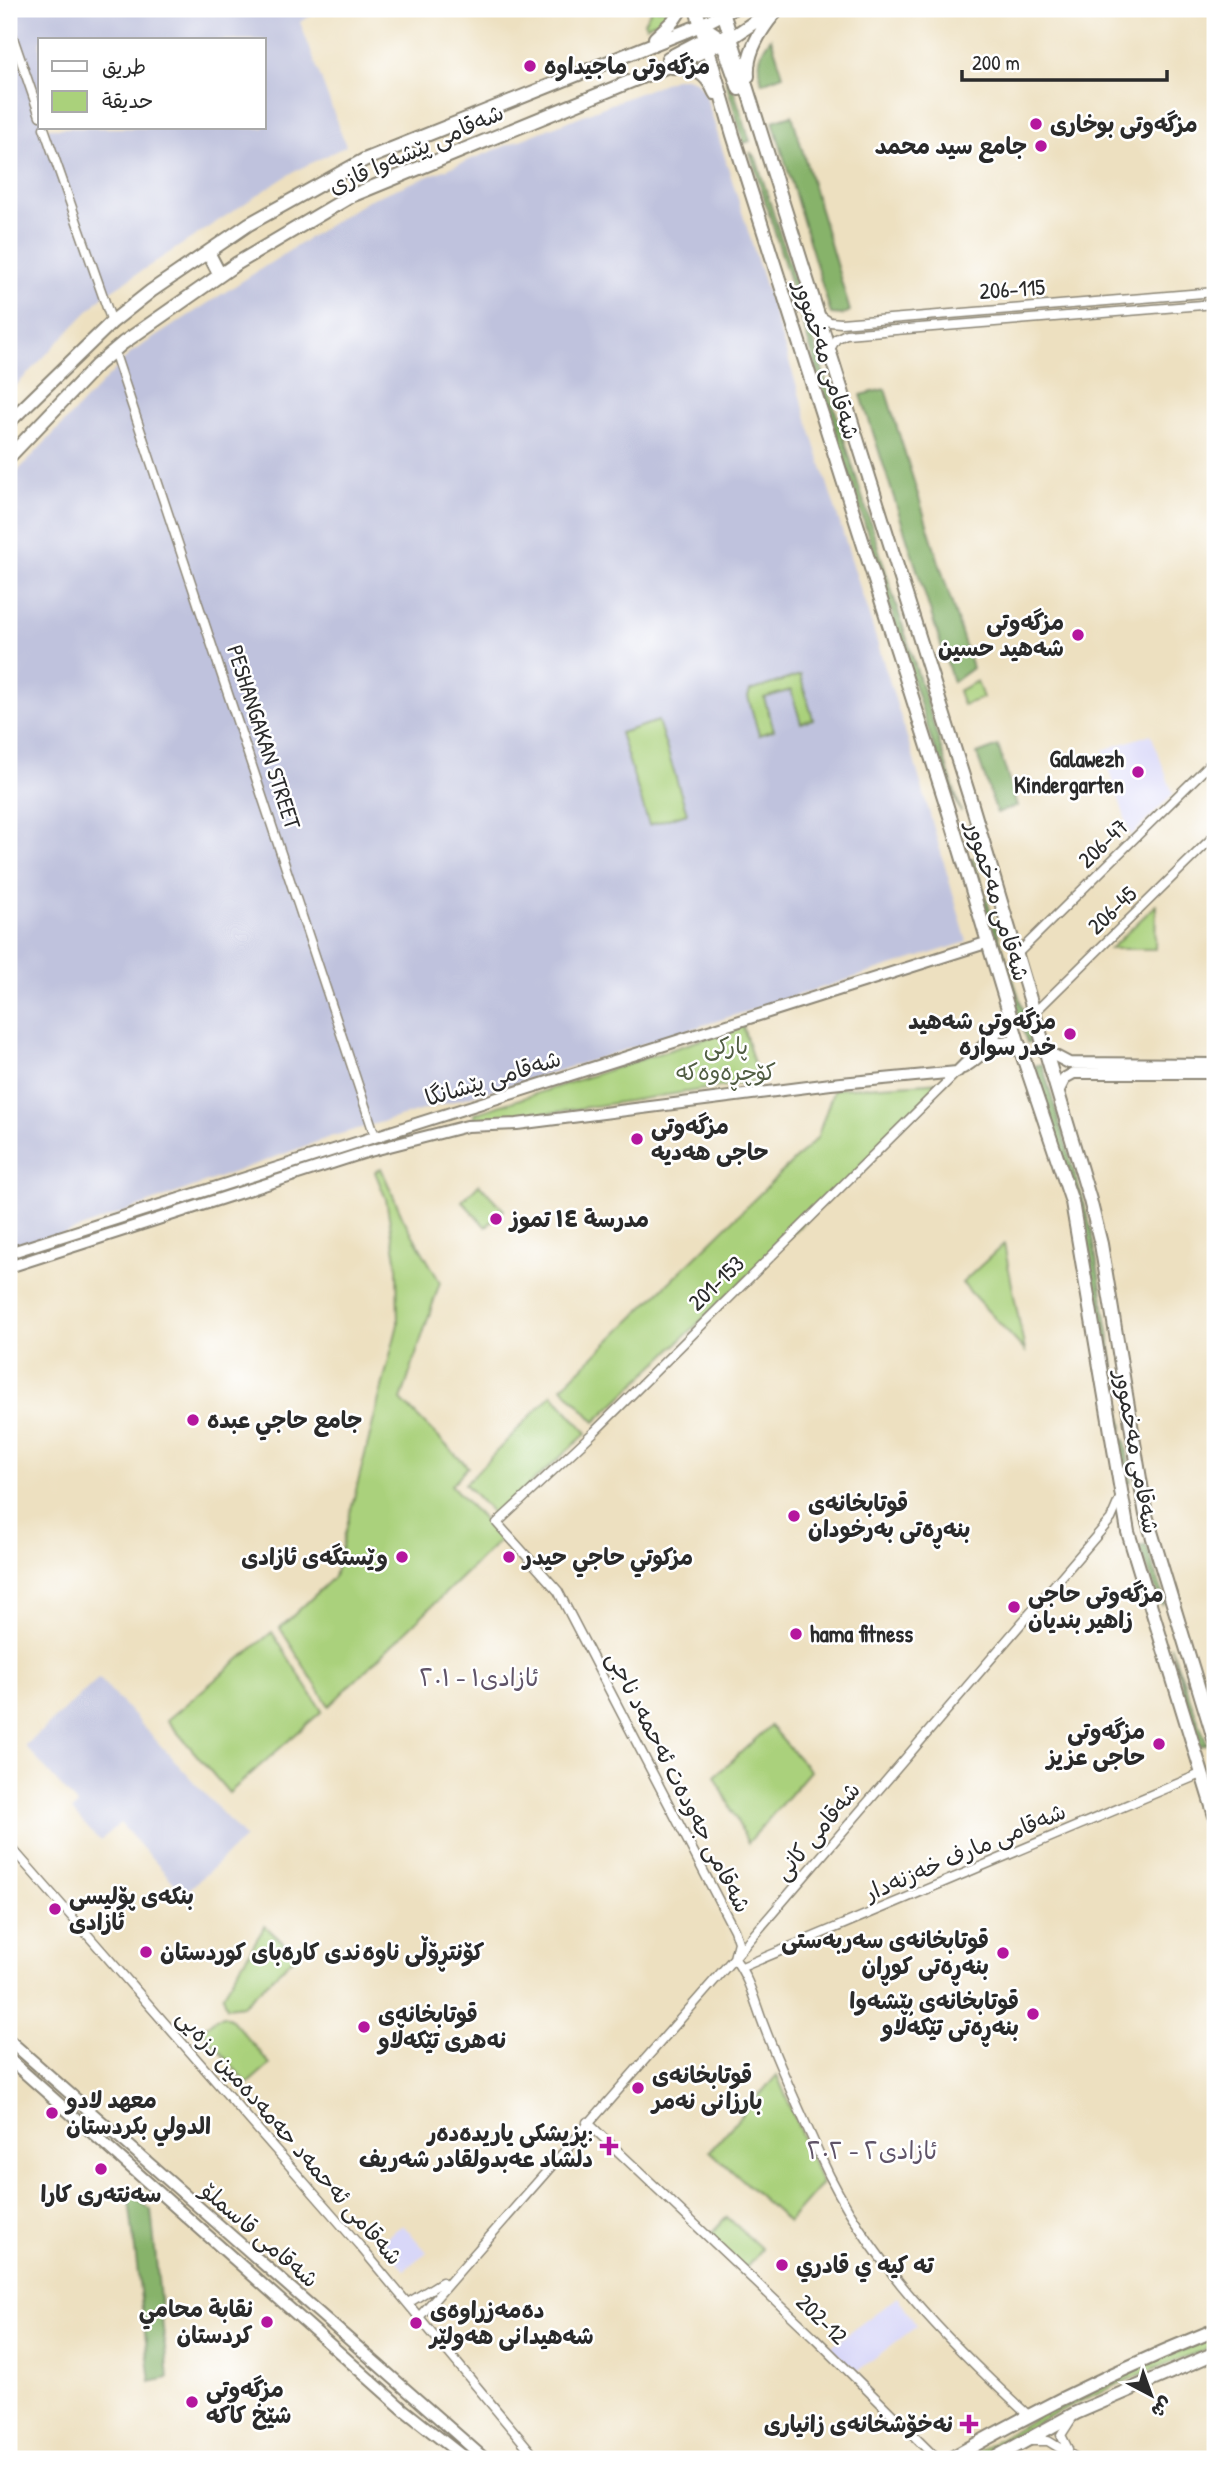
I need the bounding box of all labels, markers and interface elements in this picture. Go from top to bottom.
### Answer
legend [38,38,266,130]
scale bar [962,38,1166,82]
text: 200 m [972,48,1020,77]
place label: مزگەوتی ماجیداوە [544,50,710,82]
text: طريق [102,52,146,81]
marker: مزگەوتی ماجیداوە [522,58,538,74]
text: حديقة [102,86,153,115]
street label: شەقامی پێشەوا قازی [323,96,508,201]
place label: مزگەوتی بوخاری [1050,108,1198,139]
marker: مزگەوتی بوخاری [1028,116,1044,132]
place label: جامع سيد محمد [875,130,1027,163]
marker: جامع سيد محمد [1033,138,1049,154]
street label: 206-115 [978,271,1046,306]
street label: شەقامی مەخموور [786,274,868,444]
place label: مزگەوتی شەهید حسين [938,606,1064,663]
marker: مزگەوتی شەهید حسين [1070,627,1086,643]
street label: PESHANGAKAN STREET [220,641,309,833]
place label: Galawezh Kindergarten [1014,743,1124,801]
marker: Galawezh Kindergarten [1130,764,1146,780]
street label: 206-47 [1070,811,1135,874]
street label: شەقامی مەخموور [959,815,1038,985]
street label: 206-45 [1080,878,1143,941]
place label: مزگەوتی شەهید خدر سوارە [908,1005,1056,1062]
marker: مزگەوتی شەهید خدر سوارە [1062,1026,1078,1042]
park label: پارکی کۆچڕەوەکە [676,1030,776,1091]
street label: شەقامی پێشانگا [421,1042,565,1113]
place label: مزگەوتی حاجی هەدیە [651,1110,768,1167]
marker: مزگەوتی حاجی هەدیە [629,1131,645,1147]
place label: مدرسة ١٤ تموز [508,1203,649,1234]
marker: مدرسة ١٤ تموز [488,1211,504,1227]
street label: 201-153 [681,1248,751,1317]
street label: شەقامی مەخموور [1107,1366,1167,1536]
place label: جامع حاجي عبده [207,1404,362,1441]
marker: جامع حاجي عبده [185,1412,201,1428]
place label: قوتابخانەی بنەڕەتی بەرخودان [808,1487,970,1549]
marker: قوتابخانەی بنەڕەتی بەرخودان [786,1508,802,1524]
place label: وێستگەی ئازادی [241,1541,388,1572]
place label: مزكوتي حاجي حيدر [521,1541,693,1578]
marker: وێستگەی ئازادی [394,1549,410,1565]
marker: مزكوتي حاجي حيدر [501,1549,517,1565]
place label: مزگەوتی حاجی زاهیر بندیان [1028,1578,1164,1635]
marker: مزگەوتی حاجی زاهیر بندیان [1006,1599,1022,1615]
place label: hama fitness [810,1618,913,1649]
marker: hama fitness [788,1626,804,1642]
street label: شەقامی جەودەت ئەحمەد ناجی [600,1646,759,1918]
district label: ئازادی١ - ٢٠١ [420,1661,538,1693]
place label: مزگەوتی حاجی عزیز [1045,1715,1145,1772]
marker: مزگەوتی حاجی عزیز [1151,1736,1167,1752]
street label: شەقامی کانی [766,1775,867,1886]
street label: شەقامی مارف خەزنەدار [858,1795,1070,1908]
place label: بنکەی پۆلیسی ئازادی [69,1880,194,1937]
marker: بنکەی پۆلیسی ئازادی [47,1901,63,1917]
place label: قوتابخانەی سەربەستی بنەڕەتی کوڕان [781,1924,989,1986]
place label: کۆنتڕۆڵی ناوەندی کارەبای کوردستان [160,1935,485,1972]
marker: کۆنتڕۆڵی ناوەندی کارەبای کوردستان [138,1944,154,1960]
marker: قوتابخانەی سەربەستی بنەڕەتی کوڕان [995,1945,1011,1961]
place label: قوتابخانەی پێشەوا بنەڕەتی تێکەڵاو [849,1985,1019,2047]
place label: قوتابخانه‌ی نه‌هری تێكه‌ڵاو [376,1998,506,2055]
street label: شەقامی ئەحمەد حەمەدەمین دزەیی [170,2002,410,2271]
marker: قوتابخانەی پێشەوا بنەڕەتی تێکەڵاو [1025,2006,1041,2022]
marker: قوتابخانه‌ی نه‌هری تێكه‌ڵاو [356,2019,372,2035]
place label: قوتابخانەی بارزانی نەمر [650,2059,762,2116]
marker: قوتابخانەی بارزانی نەمر [630,2080,646,2096]
place label: معهد لادو الدولي بكردستان [64,2084,211,2147]
marker: معهد لادو الدولي بكردستان [44,2105,60,2121]
place label: پزیشکی یاریدەدەر: دلشاد عەبدولقادر شەریف [359,2117,593,2174]
district label: ئازادی٢ - ٢٠٢ [807,2134,937,2166]
marker: پزیشکی یاریدەدەر: دلشاد عەبدولقادر شەریف [599,2136,619,2156]
marker: سەنتەری کارا [93,2161,109,2177]
street label: شەقامی قاسملۆ [193,2174,326,2294]
place label: سەنتەری کارا [41,2178,161,2209]
place label: ته كيه ي قادري [796,2249,935,2283]
marker: ته كيه ي قادري [774,2257,790,2273]
street label: 202-12 [790,2287,855,2351]
place label: نقابة محامي كردستان [139,2293,253,2350]
place label: دەمەزراوەی شەهیدانی هەولێر [428,2294,594,2351]
marker: نقابة محامي كردستان [259,2314,275,2330]
marker: دەمەزراوەی شەهیدانی هەولێر [408,2315,424,2331]
north arrow [1116,2360,1186,2430]
place label: مزگه‌وتی شێخ كاكه [206,2373,291,2430]
text: ش [1146,2391,1179,2425]
marker: مزگه‌وتی شێخ كاكه [184,2394,200,2410]
place label: نەخۆشخانەی زانیاری [764,2408,953,2439]
marker: نەخۆشخانەی زانیاری [959,2414,979,2434]

